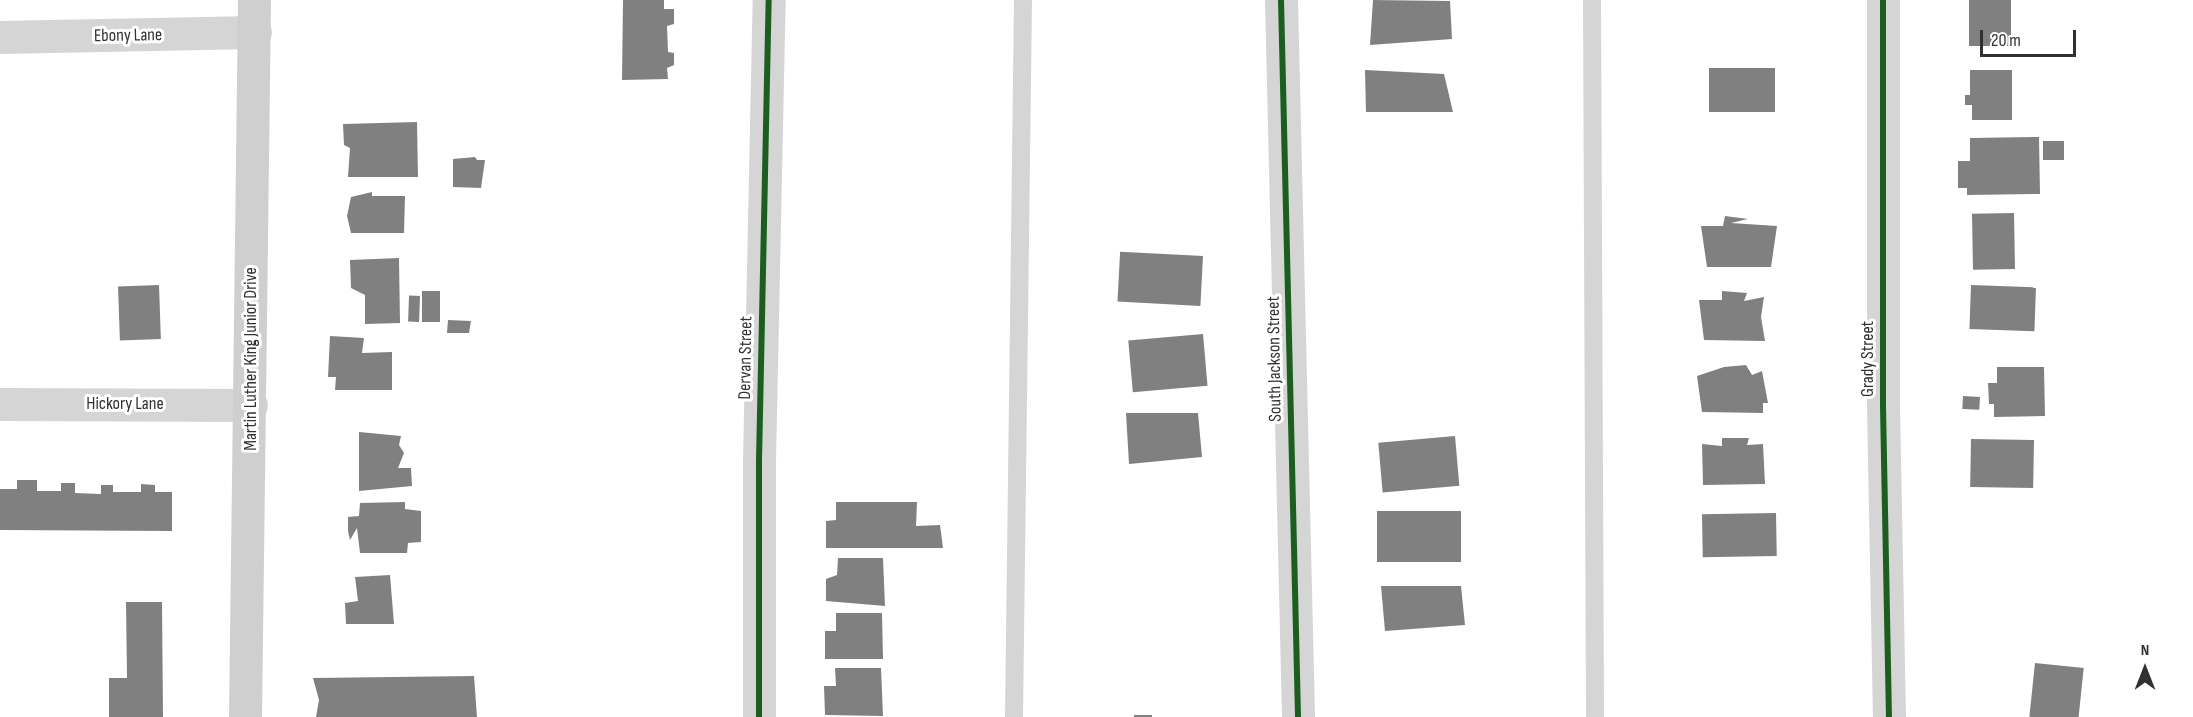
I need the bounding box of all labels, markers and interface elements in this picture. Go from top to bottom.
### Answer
scale bar [1983,18,2079,56]
street label: Ebony Lane [94,25,162,47]
text: 20 m [1991,30,2021,51]
street label: Martin Luther King Junior Drive [240,267,262,451]
street label: South Jackson Street [1263,296,1287,422]
street label: Dervan Street [734,316,758,400]
street label: Grady Street [1857,321,1879,397]
street label: Hickory Lane [86,393,164,415]
north arrow [2115,639,2175,699]
text: N [2141,641,2149,660]

